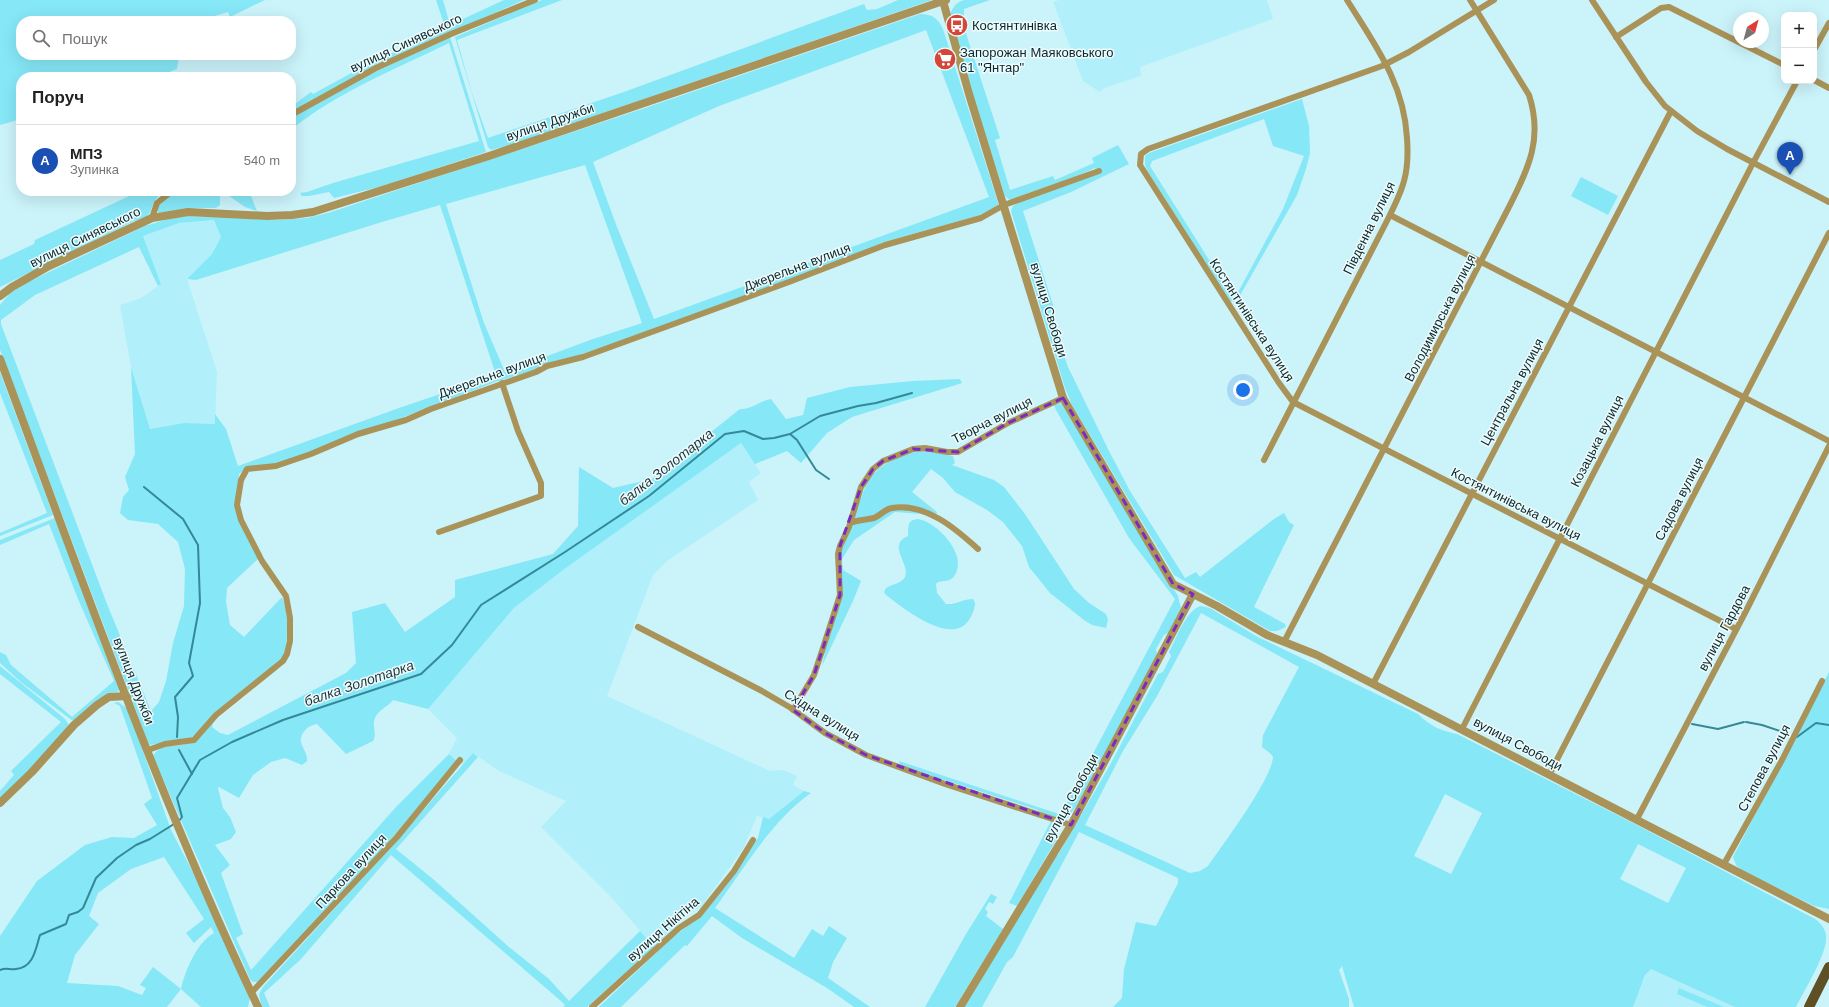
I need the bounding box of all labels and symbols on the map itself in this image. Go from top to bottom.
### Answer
street label: вулиця Синявського [348,11,464,75]
bus stop icon: Костянтинівка [944,12,970,38]
north arrow [1733,12,1769,48]
place label: Костянтинівка [972,18,1058,33]
place label: Запорожан Маяковського 61 "Янтар" [960,45,1113,75]
supermarket icon: Запорожан Маяковського 61 "Янтар" [932,46,958,72]
street label: вулиця Дружби [504,100,596,144]
pin: A [1777,142,1803,175]
street label: Південна вулиця [1340,179,1398,277]
street label: вулиця Синявського [27,204,143,270]
street label: Джерельна вулиця [741,240,853,294]
street label: Володимирська вулиця [1401,252,1479,384]
street label: Костянтинівська вулиця [1207,256,1297,384]
street label: вулиця Свободи [1027,261,1071,359]
street label: Центральна вулиця [1477,336,1547,448]
street label: Джерельна вулиця [436,349,548,401]
your location [1233,380,1253,400]
street label: Творча вулиця [949,393,1035,447]
street label: Козацька вулиця [1567,393,1627,489]
water label: балка Золотарка [616,425,716,509]
street label: Садова вулиця [1652,455,1706,543]
street label: Костянтинівська вулиця [1449,465,1583,543]
street label: вулиця Гардова [1695,582,1753,673]
street label: вулиця Дружби [111,635,157,727]
water label: балка Золотарка [302,657,416,709]
street label: Східна вулиця [781,686,863,744]
street label: вулиця Свободи [1471,714,1565,774]
street label: Степова вулиця [1735,722,1793,814]
street label: вулиця Свободи [1041,751,1101,845]
street label: Паркова вулиця [313,831,389,911]
street label: вулиця Нікітіна [624,893,702,964]

